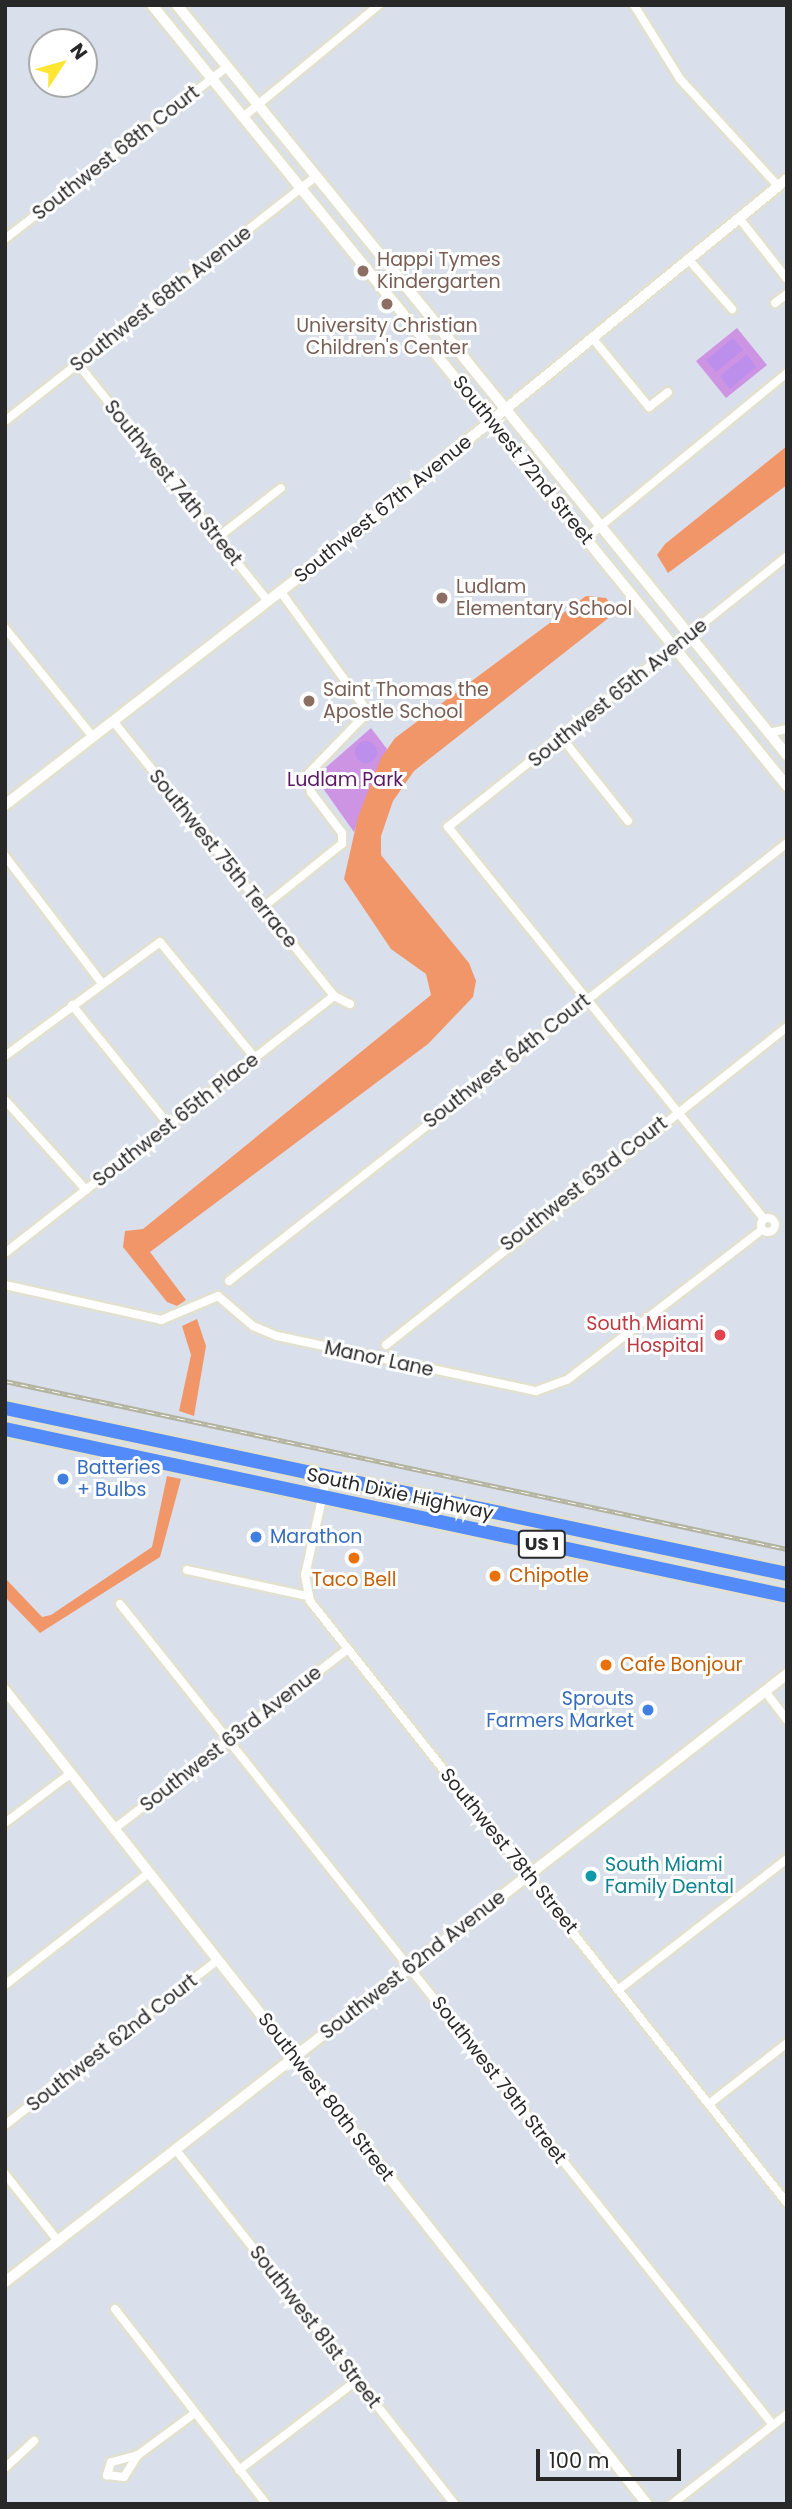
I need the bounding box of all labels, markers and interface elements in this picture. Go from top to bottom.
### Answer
north arrow [28,28,98,98]
text: N [64,38,94,65]
street label: Southwest 68th Court [28,81,204,225]
street label: Southwest 68th Avenue [66,221,256,377]
place label: Happi Tymes Kindergarten [377,249,501,293]
marker: Happi Tymes Kindergarten [355,263,371,279]
marker: University Christian Children's Center [379,296,395,312]
place label: University Christian Children's Center [296,315,478,359]
street label: Southwest 72nd Street [448,371,598,549]
street label: Southwest 74th Street [99,396,247,570]
street label: Southwest 67th Avenue [290,430,476,588]
place label: Ludlam Elementary School [456,576,632,620]
marker: Ludlam Elementary School [434,590,450,606]
street label: Southwest 65th Avenue [524,614,712,772]
place label: Saint Thomas the Apostle School [323,679,489,723]
marker: Saint Thomas the Apostle School [301,693,317,709]
street label: Southwest 75th Terrace [144,765,302,953]
park label: Ludlam Park [287,769,403,791]
street label: Southwest 64th Court [419,989,595,1133]
street label: Southwest 65th Place [89,1048,263,1192]
street label: Southwest 63rd Court [496,1112,672,1256]
place label: South Miami Hospital [586,1313,704,1357]
marker: South Miami Hospital [710,1325,730,1345]
street label: Manor Lane [323,1336,435,1382]
place label: Batteries + Bulbs [77,1457,161,1501]
street label: South Dixie Highway [305,1463,495,1525]
marker: Batteries + Bulbs [55,1471,71,1487]
place label: Marathon [270,1526,363,1548]
marker: Marathon [248,1529,264,1545]
road number: US 1 [518,1530,566,1559]
marker: Taco Bell [346,1550,362,1566]
place label: Chipotle [509,1565,589,1587]
marker: Chipotle [487,1568,503,1584]
place label: Taco Bell [312,1569,396,1591]
place label: Cafe Bonjour [620,1654,743,1676]
marker: Cafe Bonjour [598,1657,614,1673]
street label: Southwest 63rd Avenue [136,1661,326,1817]
place label: Sprouts Farmers Market [486,1688,634,1732]
marker: Sprouts Farmers Market [640,1702,656,1718]
street label: Southwest 78th Street [435,1764,583,1938]
place label: South Miami Family Dental [605,1854,734,1898]
marker: South Miami Family Dental [583,1868,599,1884]
street label: Southwest 62nd Avenue [316,1886,510,2044]
street label: Southwest 62nd Court [22,1969,202,2117]
street label: Southwest 79th Street [427,1992,571,2168]
street label: Southwest 80th Street [253,2008,399,2186]
street label: Southwest 81st Street [245,2241,385,2413]
scale bar [540,2436,685,2480]
text: 100 m [549,2446,609,2475]

